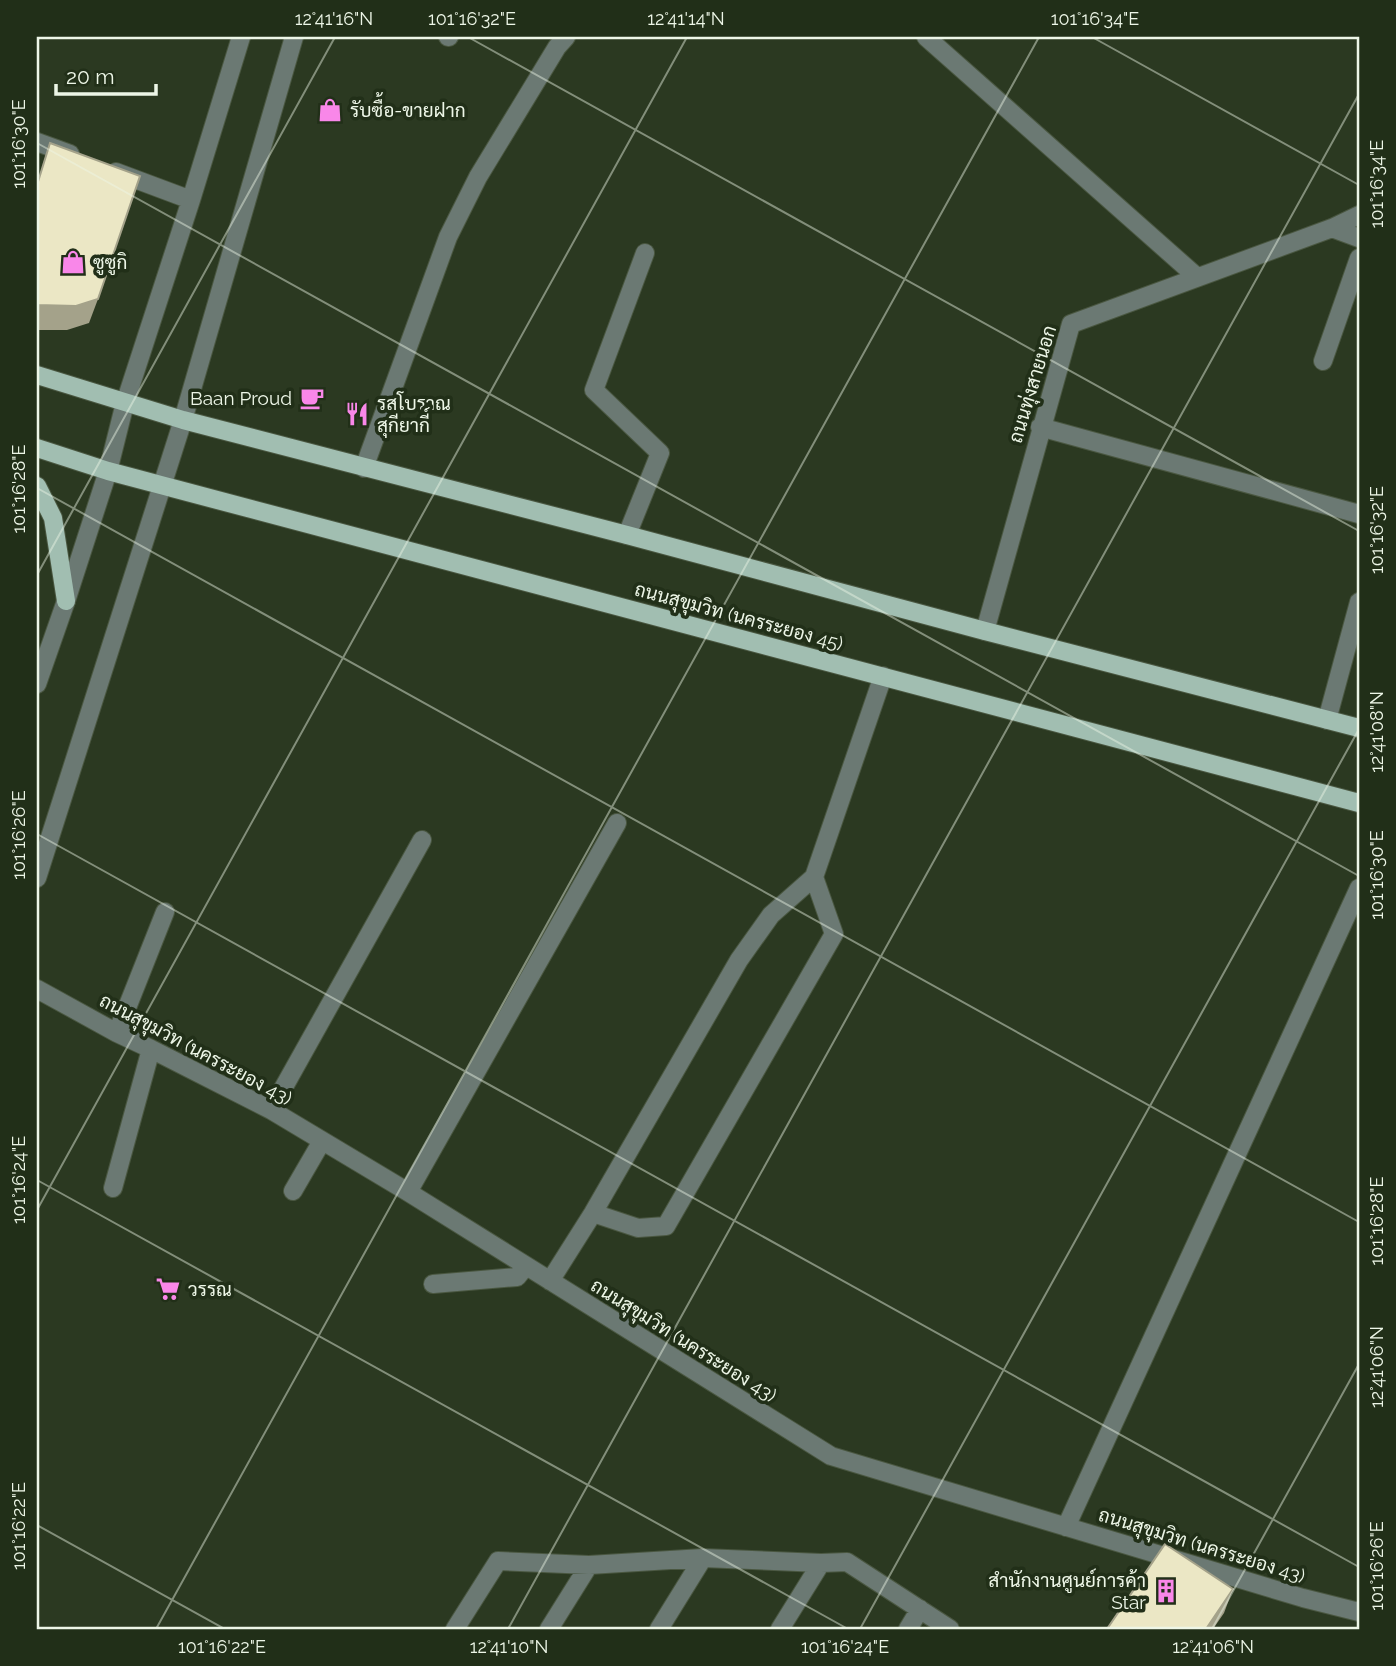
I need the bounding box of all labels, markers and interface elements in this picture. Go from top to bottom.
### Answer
text: 12°41'16"N [295,8,373,29]
text: 101°16'32"E [428,8,516,29]
text: 12°41'14"N [647,8,725,29]
text: 101°16'34"E [1051,8,1139,29]
scale bar [56,52,156,96]
text: 20 m [66,64,114,89]
place label: รับซื้อ-ขายฝาก [350,92,466,121]
shop icon: รับซื้อ-ขายฝาก [316,96,344,124]
text: 101°16'30"E [8,99,29,189]
text: 101°16'34"E [1366,140,1387,228]
shop icon: ซูซูกิ [59,248,87,276]
place label: ซูซูกิ [93,251,127,276]
street label: ถนนทุ่งสายนอก [1004,323,1062,446]
cafe icon: Baan Proud [298,384,326,412]
place label: Baan Proud [190,387,292,409]
place label: รสโบราณ สุกียากี์ [377,391,451,438]
restaurant icon: รสโบราณ สุกียากี์ [343,400,371,428]
text: 101°16'28"E [8,444,29,534]
text: 101°16'32"E [1366,486,1387,574]
street label: ถนนสุขุมวิท (นครระยอง 45) [632,578,846,656]
text: 12°41'08"N [1366,691,1387,773]
text: 101°16'26"E [8,790,29,880]
text: 101°16'30"E [1366,830,1387,920]
street label: ถนนสุขุมวิท (นครระยอง 43) [95,989,296,1111]
text: 101°16'24"E [8,1136,29,1224]
text: 101°16'28"E [1366,1176,1387,1266]
street label: ถนนสุขุมวิท (นครระยอง 43) [586,1274,781,1408]
supermarket icon: วรรณ [154,1275,182,1303]
place label: วรรณ [188,1278,232,1300]
text: 12°41'06"N [1366,1326,1387,1408]
text: 101°16'22"E [8,1482,29,1570]
street label: ถนนสุขุมวิท (นครระยอง 43) [1096,1503,1308,1589]
text: 101°16'26"E [1366,1521,1387,1611]
place label: สำนักงานศูนย์การค้า Star [988,1568,1146,1613]
building icon: สำนักงานศูนย์การค้า Star [1152,1577,1180,1605]
text: 101°16'22"E [178,1636,266,1657]
text: 12°41'10"N [470,1636,548,1657]
text: 101°16'24"E [801,1636,889,1657]
text: 12°41'06"N [1172,1636,1254,1657]

